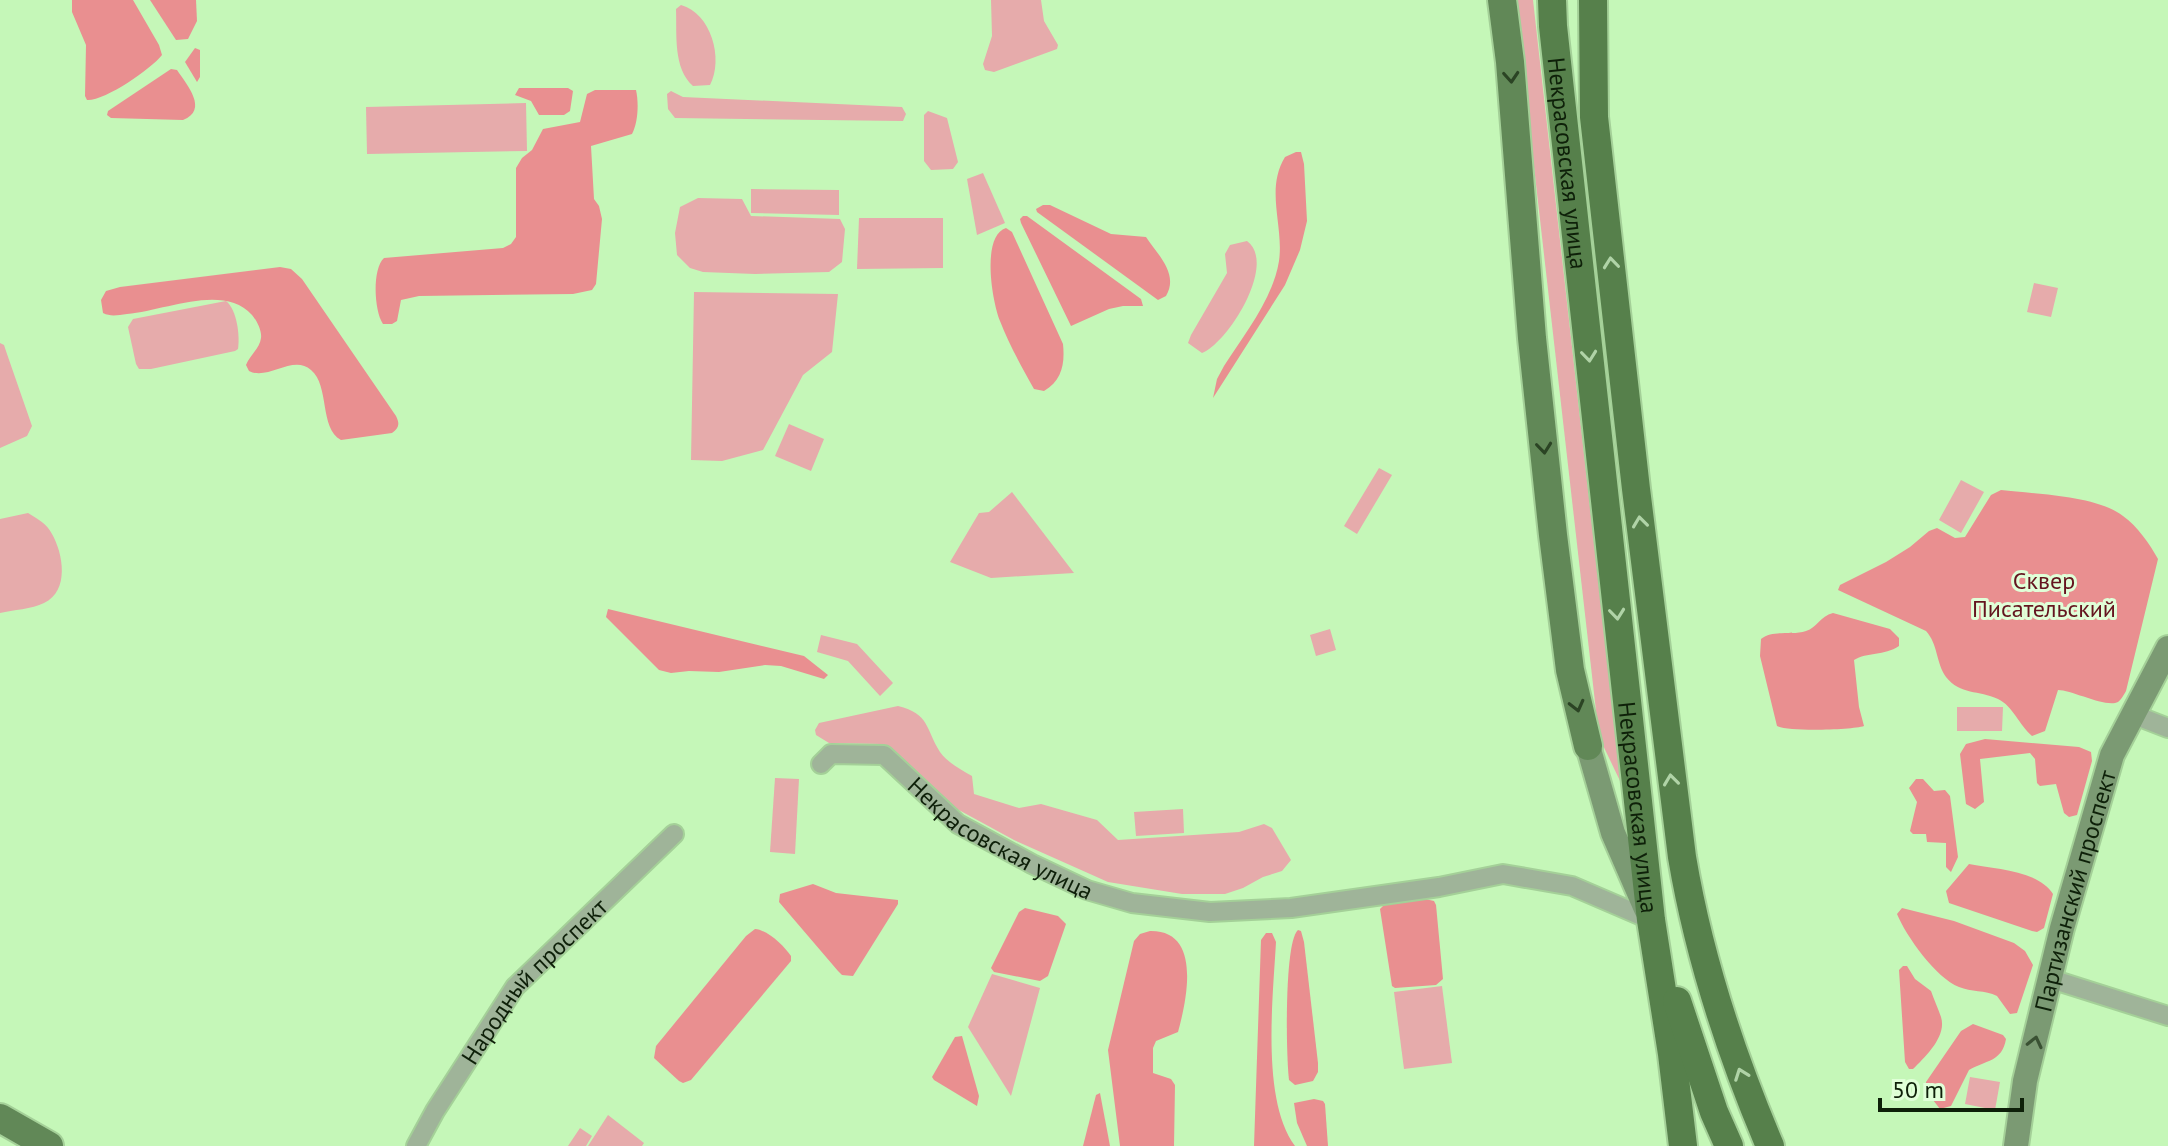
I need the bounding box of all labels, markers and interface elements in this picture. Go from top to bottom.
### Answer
street label: Некрасовская улица [1541,56,1595,271]
one-way arrow [1502,71,1519,84]
one-way arrow [1602,257,1619,270]
one-way arrow [1580,350,1597,363]
one-way arrow [1535,442,1552,455]
one-way arrow [1632,515,1649,528]
park label: Cквер Писательский [1972,565,2116,624]
one-way arrow [1609,608,1626,621]
one-way arrow [1568,698,1585,712]
street label: Некрасовская улица [1612,700,1666,915]
street label: Партизанский проспект [2027,766,2122,1015]
street label: Некрасовская улица [901,770,1098,906]
one-way arrow [1663,773,1680,786]
street label: Народный проспект [454,891,614,1070]
one-way arrow [2026,1036,2043,1049]
scale bar [1880,1062,2022,1112]
one-way arrow [1734,1067,1751,1081]
text: 50 m [1892,1074,1944,1105]

